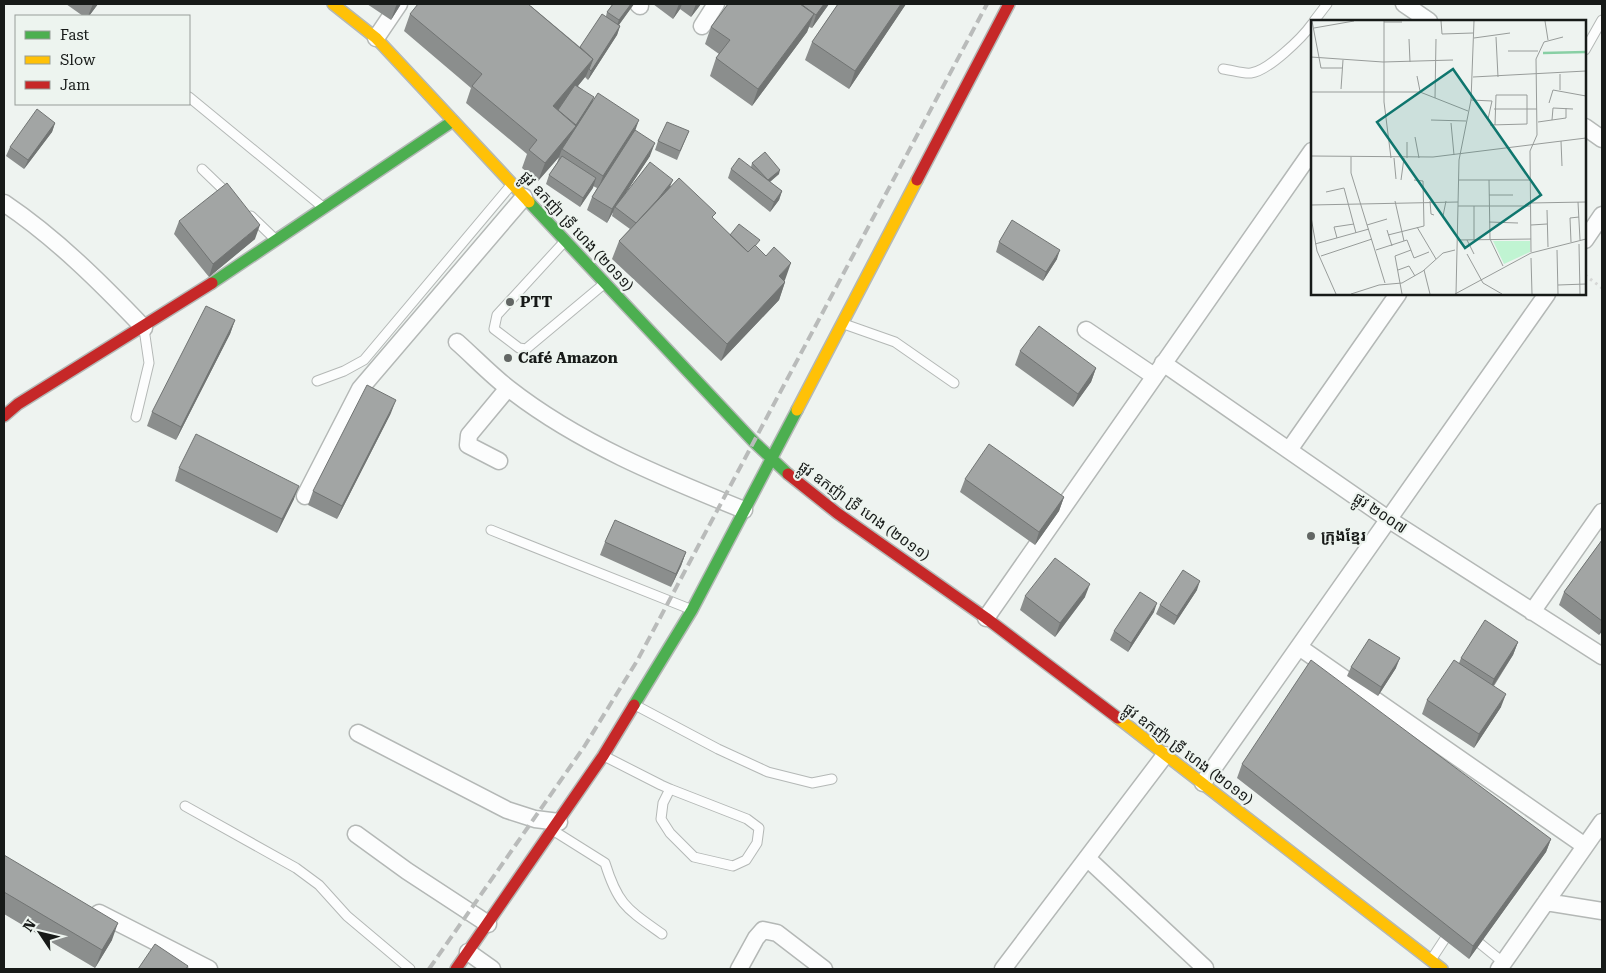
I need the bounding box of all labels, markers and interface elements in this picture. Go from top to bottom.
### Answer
legend [15,15,190,105]
inset map [1311,20,1586,295]
text: Fast [60,26,90,44]
text: Slow [60,51,96,69]
text: Jam [60,76,90,94]
street label: ផ្លូវ ឧកញ៉ា ទ្រី ហេង (២០១១) [513,167,638,298]
place label: PTT [520,293,552,311]
marker: PTT [504,296,516,308]
place label: Café Amazon [518,349,618,367]
marker: Café Amazon [502,352,514,364]
street label: ផ្លូវ ឧកញ៉ា ទ្រី ហេង (២០១១) [792,457,933,568]
street label: ផ្លូវ ២០០៧ [1348,489,1410,541]
place label: ក្រុងខ្មែរ [1321,527,1366,545]
marker: ក្រុងខ្មែរ [1305,530,1317,542]
street label: ផ្លូវ ឧកញ៉ា ទ្រី ហេង (២០១១) [1117,699,1257,812]
north arrow [15,908,65,958]
text: N [20,916,39,935]

